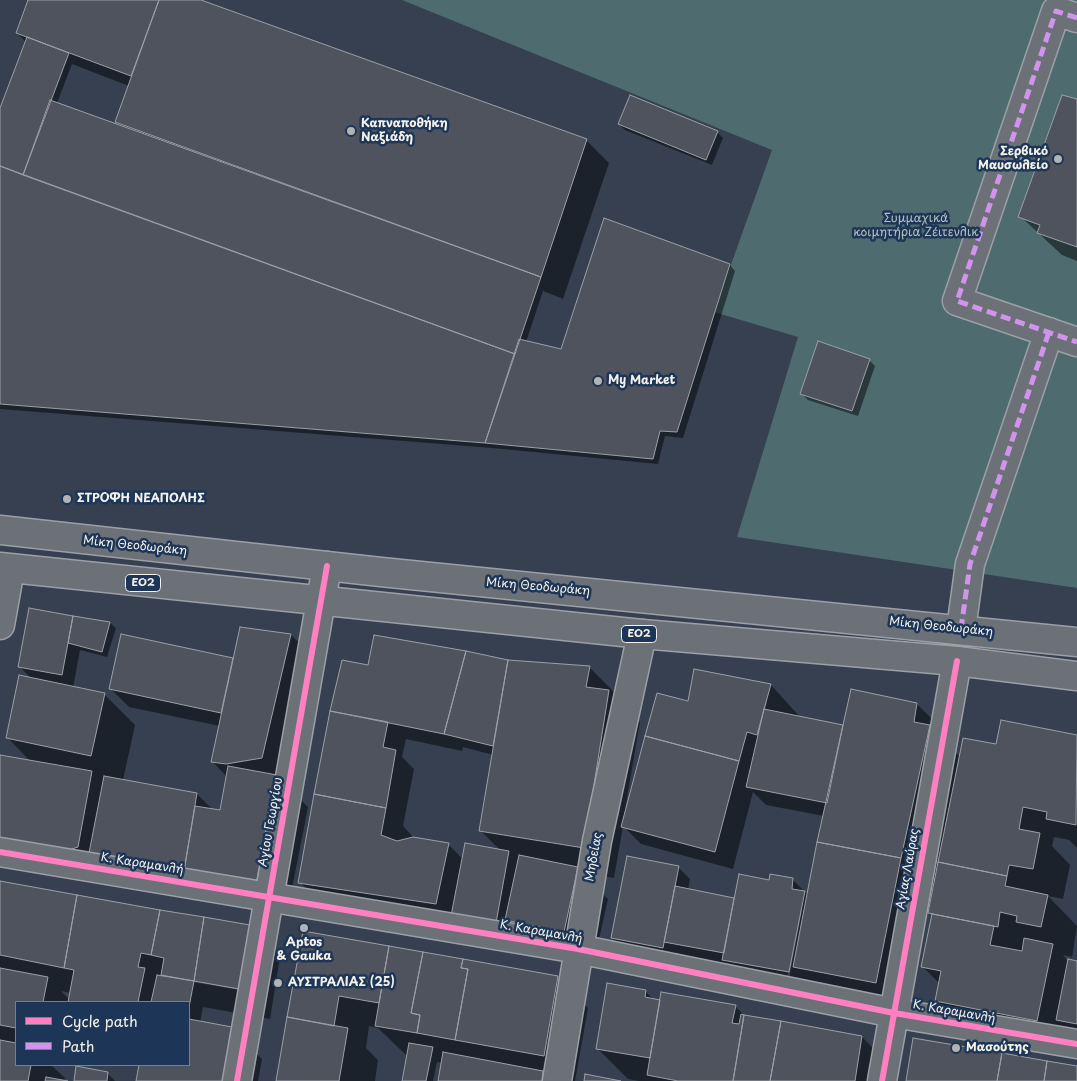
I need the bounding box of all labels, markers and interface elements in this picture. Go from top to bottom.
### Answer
place label: Καπναποθήκη Ναξιάδη [361,117,448,145]
marker: Καπναποθήκη Ναξιάδη [345,125,357,137]
place label: Σερβικό Μαυσωλείο [978,145,1048,173]
marker: Σερβικό Μαυσωλείο [1052,153,1064,165]
park label: Συμμαχικά κοιμητήρια Ζέιτενλικ [853,212,979,240]
place label: My Market [608,374,675,388]
marker: My Market [592,375,604,387]
place label: ΣΤΡΟΦΗ ΝΕΑΠΟΛΗΣ [77,492,205,506]
marker: ΣΤΡΟΦΗ ΝΕΑΠΟΛΗΣ [61,493,73,505]
street label: Μίκη Θεοδωράκη [82,533,188,559]
road number: ΕΟ2 [126,574,160,592]
street label: Μίκη Θεοδωράκη [485,575,591,599]
street label: Μίκη Θεοδωράκη [888,614,994,640]
road number: ΕΟ2 [622,626,656,642]
street label: Αγίου Γεωργίου [256,776,286,868]
street label: Αγίας Λαύρας [894,827,922,911]
street label: Μηδείας [583,831,605,883]
street label: Κ. Καραμανλή [100,850,184,878]
street label: Κ. Καραμανλή [499,918,583,946]
marker: Aptos & Gauka [298,922,310,934]
place label: Aptos & Gauka [277,936,331,964]
place label: ΑΥΣΤΡΑΛΙΑΣ (25) [288,976,395,990]
marker: ΑΥΣΤΡΑΛΙΑΣ (25) [272,977,284,989]
street label: Κ. Καραμανλή [912,998,996,1026]
legend [15,1001,190,1066]
text: Cycle path [62,1009,138,1032]
text: Path [62,1034,94,1057]
place label: Μασούτης [966,1041,1029,1055]
marker: Μασούτης [950,1042,962,1054]

